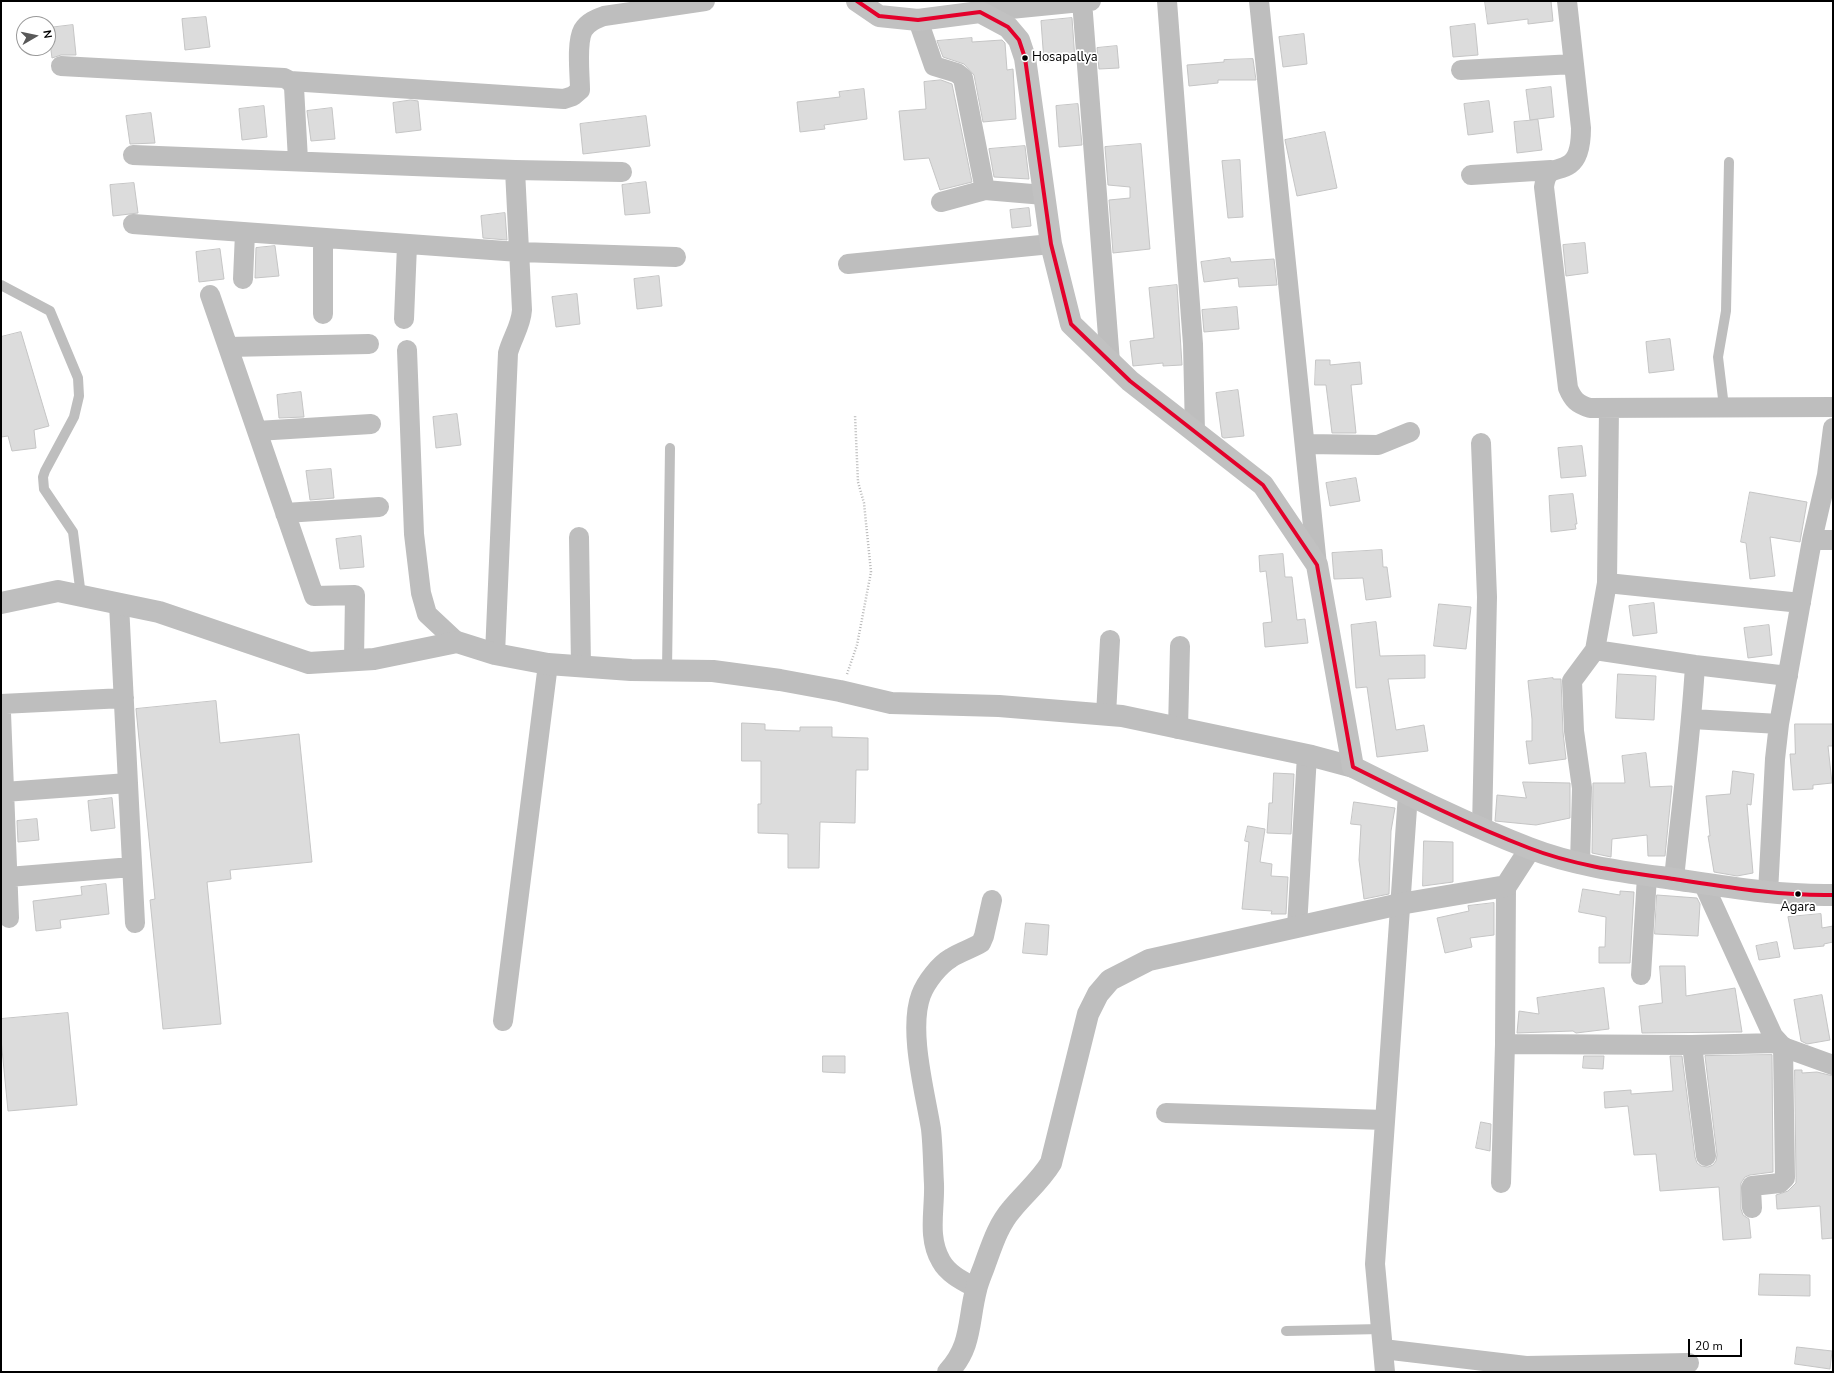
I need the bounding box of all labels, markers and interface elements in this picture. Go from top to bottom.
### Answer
north arrow [16,16,56,56]
text: N [39,29,55,39]
place label: Hosapallya [1032,50,1098,66]
marker: Hosapallya [1020,53,1030,63]
marker: Agara [1793,889,1803,899]
place label: Agara [1780,900,1816,916]
scale bar [1690,1331,1744,1357]
text: 20 m [1695,1338,1723,1354]

